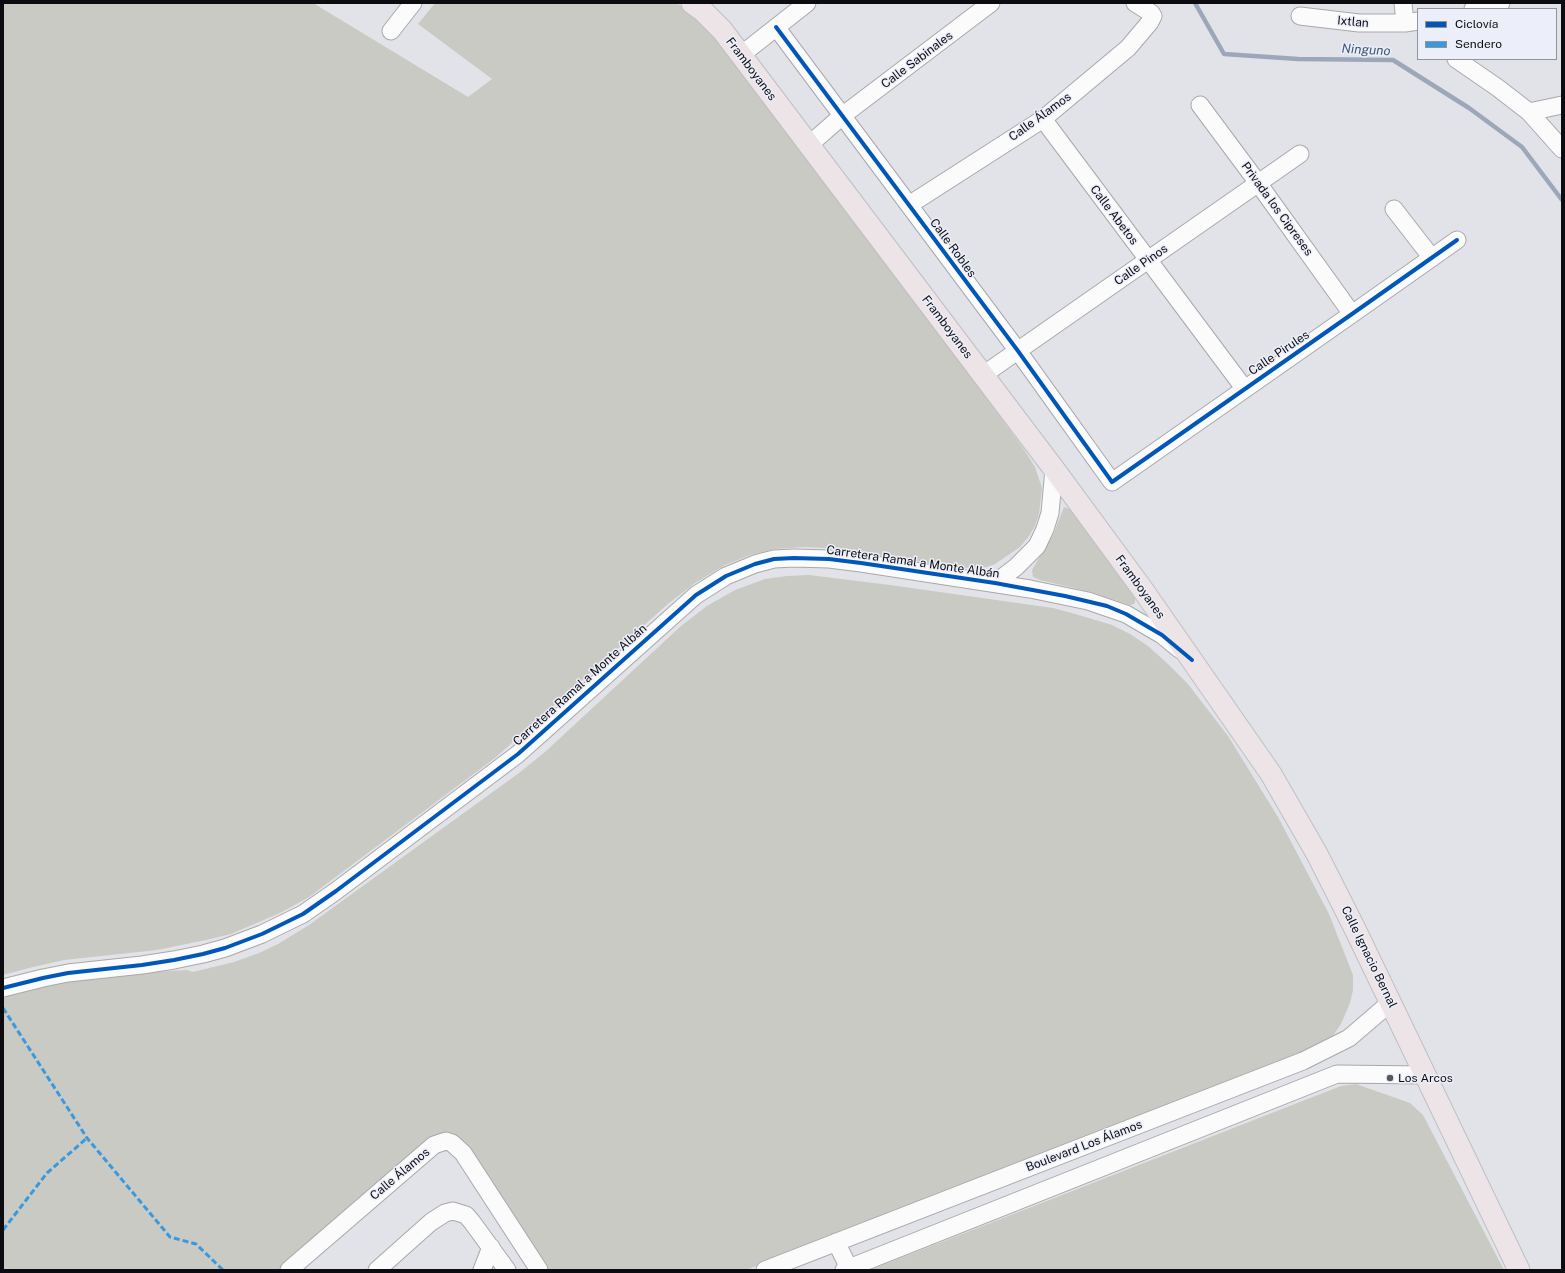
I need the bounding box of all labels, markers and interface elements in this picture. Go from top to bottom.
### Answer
legend [1417,8,1557,60]
street label: Ixtlan [1337,13,1369,31]
text: Ciclovía [1455,17,1498,31]
street label: Calle Sabinales [878,28,956,92]
street label: Framboyanes [723,35,779,103]
text: Sendero [1455,37,1502,51]
water label: Ninguno [1341,41,1391,59]
street label: Calle Álamos [1006,90,1074,144]
street label: Privada los Cipreses [1238,159,1316,259]
street label: Calle Abetos [1087,182,1141,248]
street label: Calle Robles [927,216,979,280]
street label: Calle Pinos [1112,241,1170,289]
street label: Framboyanes [919,293,975,361]
street label: Calle Pirules [1246,327,1312,379]
street label: Carretera Ramal a Monte Albán [826,543,1000,581]
street label: Framboyanes [1112,552,1168,622]
street label: Carretera Ramal a Monte Albán [510,621,650,749]
street label: Calle Ignacio Bernal [1338,904,1400,1010]
place label: Los Arcos [1398,1071,1453,1085]
marker: Los Arcos [1385,1073,1395,1083]
street label: Boulevard Los Álamos [1024,1117,1144,1175]
street label: Calle Álamos [367,1145,433,1203]

